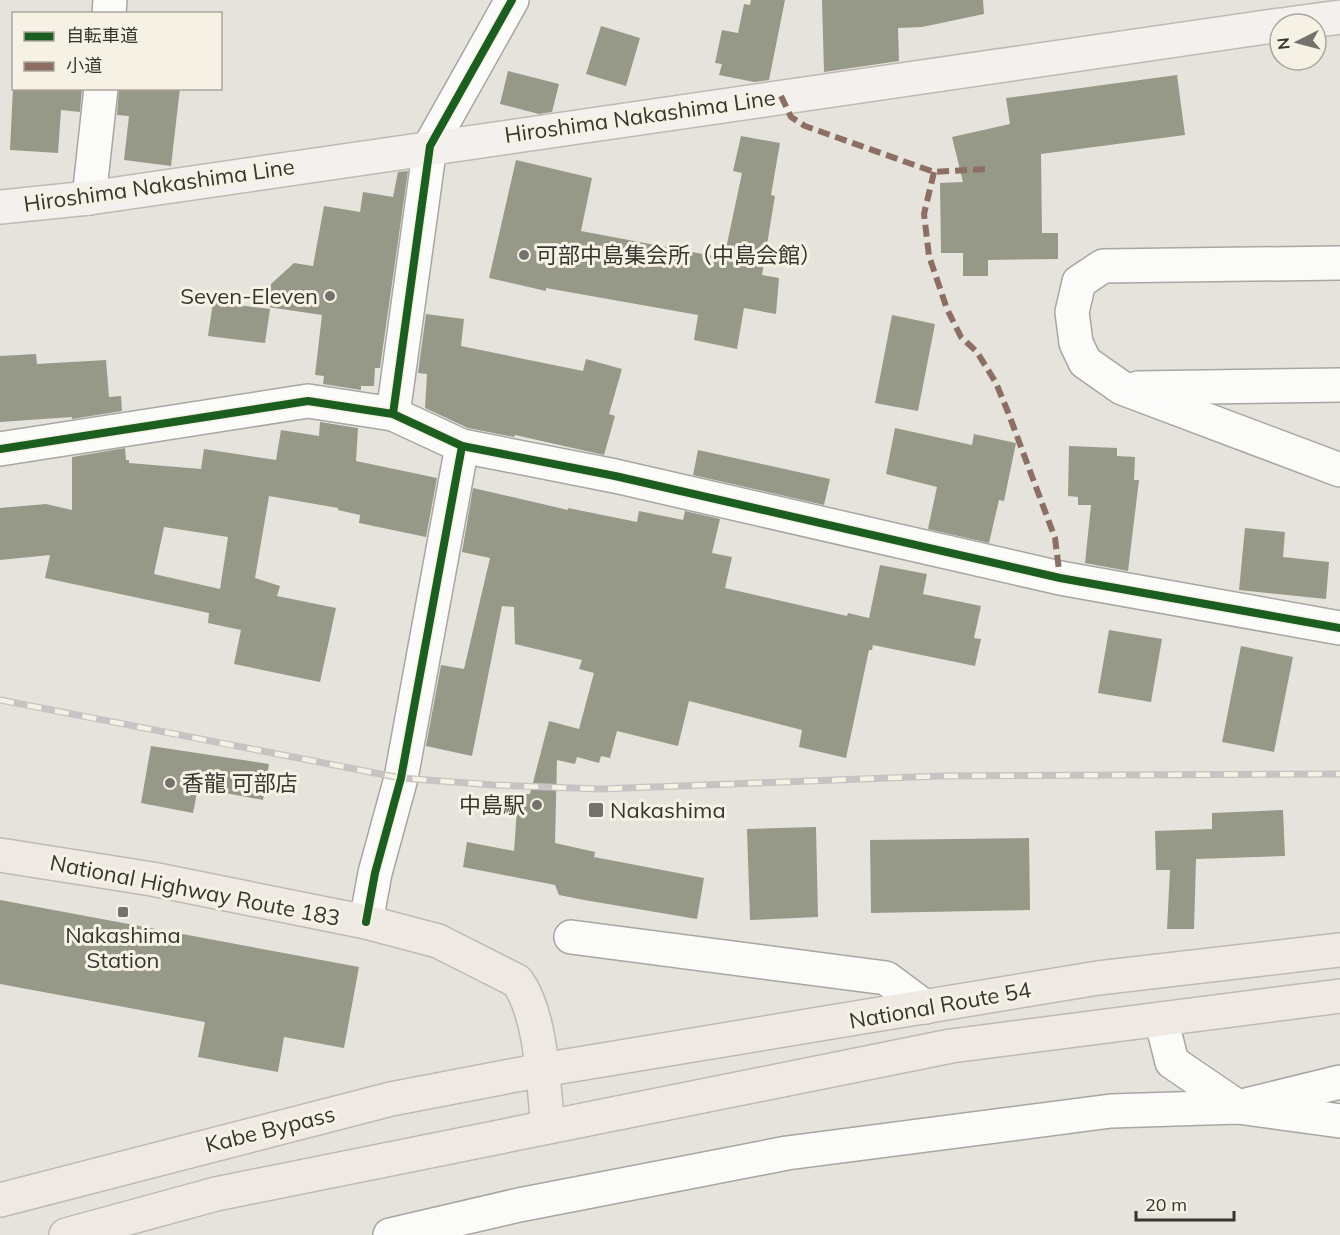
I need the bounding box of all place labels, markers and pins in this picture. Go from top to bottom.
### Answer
place label: 可部中島集会所（中島会館） [536,241,822,269]
marker: 可部中島集会所（中島会館） [517,248,531,262]
place label: Seven-Eleven [180,282,318,310]
marker: Seven-Eleven [323,289,337,303]
place label: 香龍 可部店 [182,769,298,797]
marker: 香龍 可部店 [163,776,177,790]
place label: 中島駅 [459,791,525,819]
place label: Nakashima [610,796,726,824]
marker: 中島駅 [530,798,544,812]
marker: Nakashima [587,801,605,819]
marker: Nakashima Station [116,905,130,919]
place label: Nakashima Station [65,921,181,974]

